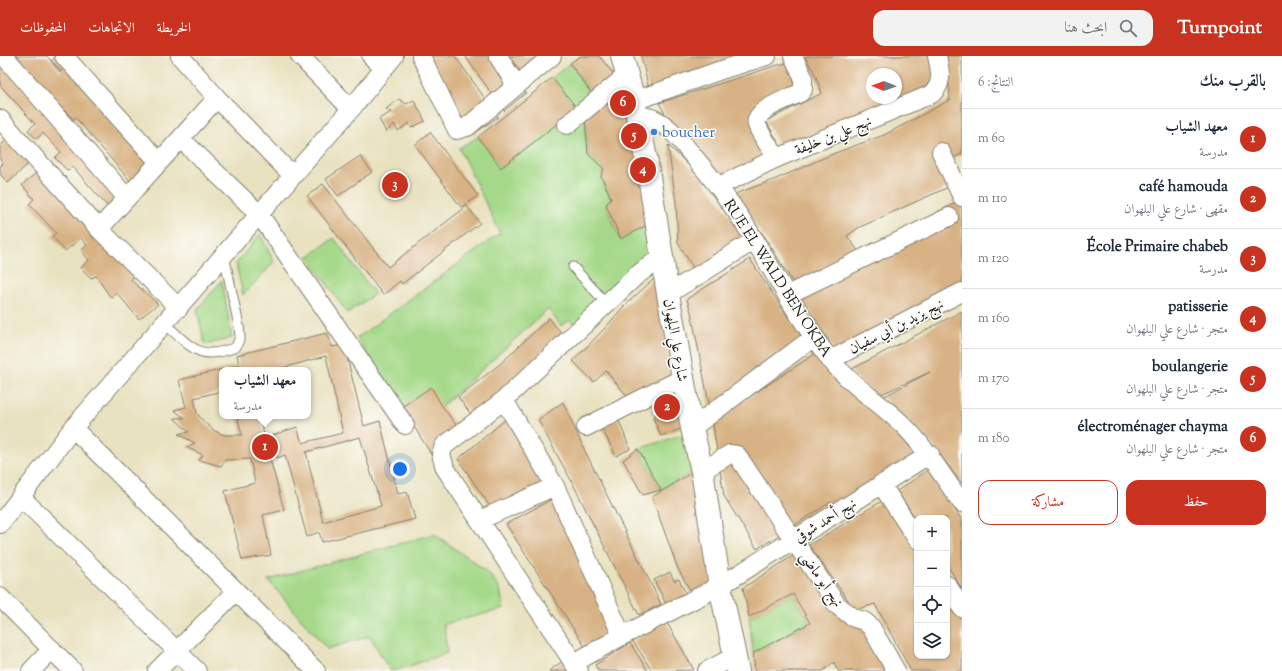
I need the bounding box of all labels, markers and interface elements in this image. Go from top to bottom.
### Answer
search box [873,10,1153,46]
text: Turnpoint [1177,15,1262,42]
icon: search [1117,17,1139,39]
text: ابحث هنا [1064,18,1107,39]
text: المحفوظات [20,19,66,39]
text: الاتجاهات [88,19,135,39]
text: الخريطة [157,19,191,39]
north arrow [866,68,902,104]
text: بالقرب منك [1200,70,1266,94]
text: النتائج: 6 [978,74,1013,92]
pin: 6 [610,88,636,118]
street label: نهج علي بن خليفة [792,111,876,163]
text: معهد الشياب [1165,117,1228,138]
pin: 5 [621,121,647,151]
place label: boucher [662,123,715,144]
marker: boucher [649,127,659,137]
text: 60 m [978,130,1005,148]
text: 1 [1251,130,1255,148]
text: مدرسة [1199,144,1228,162]
pin: 4 [630,155,656,185]
pin: 3 [382,170,408,200]
text: café hamouda [1139,177,1228,198]
text: 110 m [978,190,1007,208]
text: 2 [1250,190,1256,208]
street label: RUE EL WALD BEN OKBA [718,196,836,362]
text: مقهى · شارع علي البلهوان [1124,201,1228,219]
text: École Primaire chabeb [1087,237,1228,258]
text: 120 m [978,250,1009,268]
text: 3 [1250,250,1256,268]
text: مدرسة [1199,261,1228,279]
street label: نهج يزيد بن أبي سفيان [845,293,949,362]
street label: شارع علي البلهوان [655,297,692,384]
text: patisserie [1168,297,1228,318]
text: 160 m [978,310,1009,328]
text: 4 [1250,310,1256,328]
text: متجر · شارع علي البلهوان [1126,321,1228,339]
text: boulangerie [1152,357,1228,378]
popup [219,367,311,419]
text: 170 m [978,370,1009,388]
text: 5 [1251,370,1255,388]
text: معهد الشياب [234,371,296,392]
text: متجر · شارع علي البلهوان [1126,381,1228,399]
pin: 2 [654,392,680,422]
text: مدرسة [234,398,262,416]
text: électroménager chayma [1078,417,1228,438]
text: 180 m [978,430,1009,448]
text: 6 [1250,430,1256,448]
pin: 1 [252,432,278,462]
text: متجر · شارع علي البلهوان [1126,441,1228,459]
your location [390,459,410,479]
button: مشاركة [978,480,1118,525]
button: حفظ [1126,480,1266,525]
street label: نهج أحمد شوقي [790,492,862,550]
map controls [914,515,950,659]
button: + [914,515,950,551]
street label: نهج أبو ماضي [792,547,849,613]
button: − [914,551,950,587]
button: locate [914,587,950,623]
button: layers [914,623,950,659]

